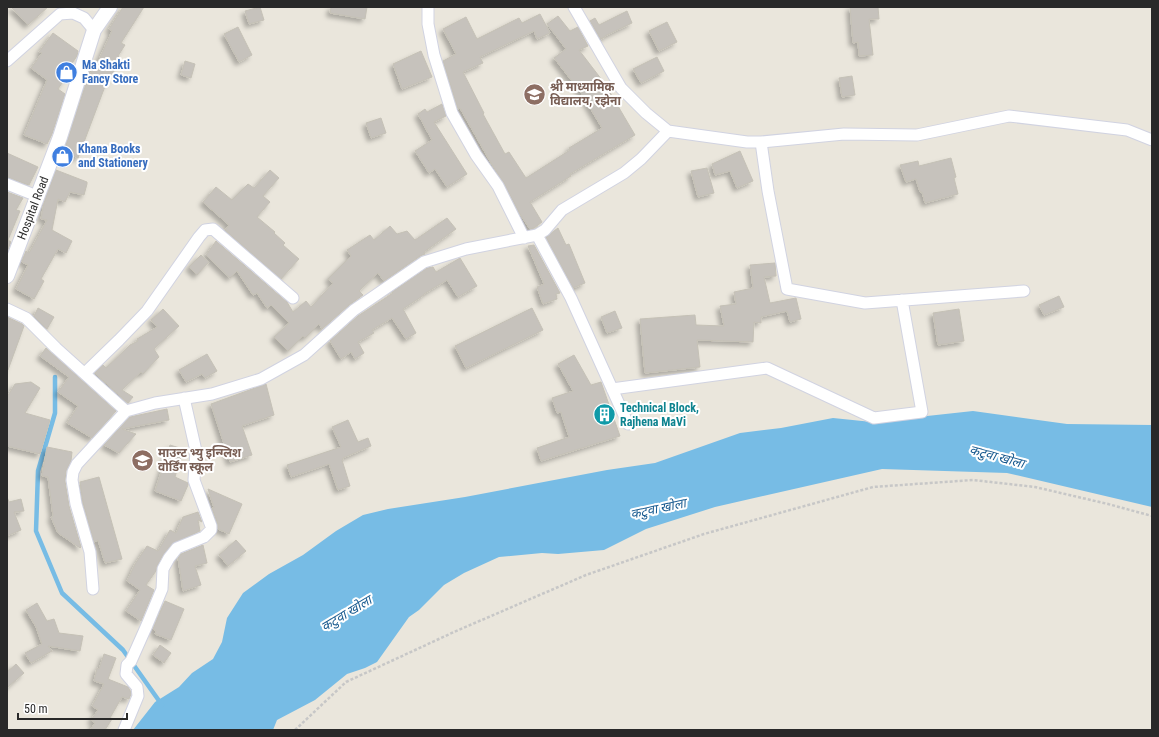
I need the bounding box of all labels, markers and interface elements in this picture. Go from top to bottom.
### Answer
place label: Ma Shakti Fancy Store [82,58,139,86]
shop icon: Ma Shakti Fancy Store [53,59,79,85]
place label: श्री माध्यामिक विद्यालय, रझेना [550,79,621,108]
school or university icon: श्री माध्यामिक विद्यालय, रझेना [521,81,547,107]
place label: Khana Books and Stationery [78,142,148,170]
shop icon: Khana Books and Stationery [49,143,75,169]
street label: Hospital Road [15,174,51,242]
place label: Technical Block, Rajhena MaVi [620,401,699,429]
building icon: Technical Block, Rajhena MaVi [592,402,618,428]
water label: कटुवा खोला [967,442,1029,473]
place label: माउन्ट भ्यु इन्ग्लिश वोर्डिंग स्कूल [158,445,242,475]
school or university icon: माउन्ट भ्यु इन्ग्लिश वोर्डिंग स्कूल [130,447,156,473]
water label: कटुवा खोला [629,495,690,523]
water label: कटुवा खोला [318,591,377,635]
scale bar [18,695,127,721]
text: 50 m [24,702,48,716]

